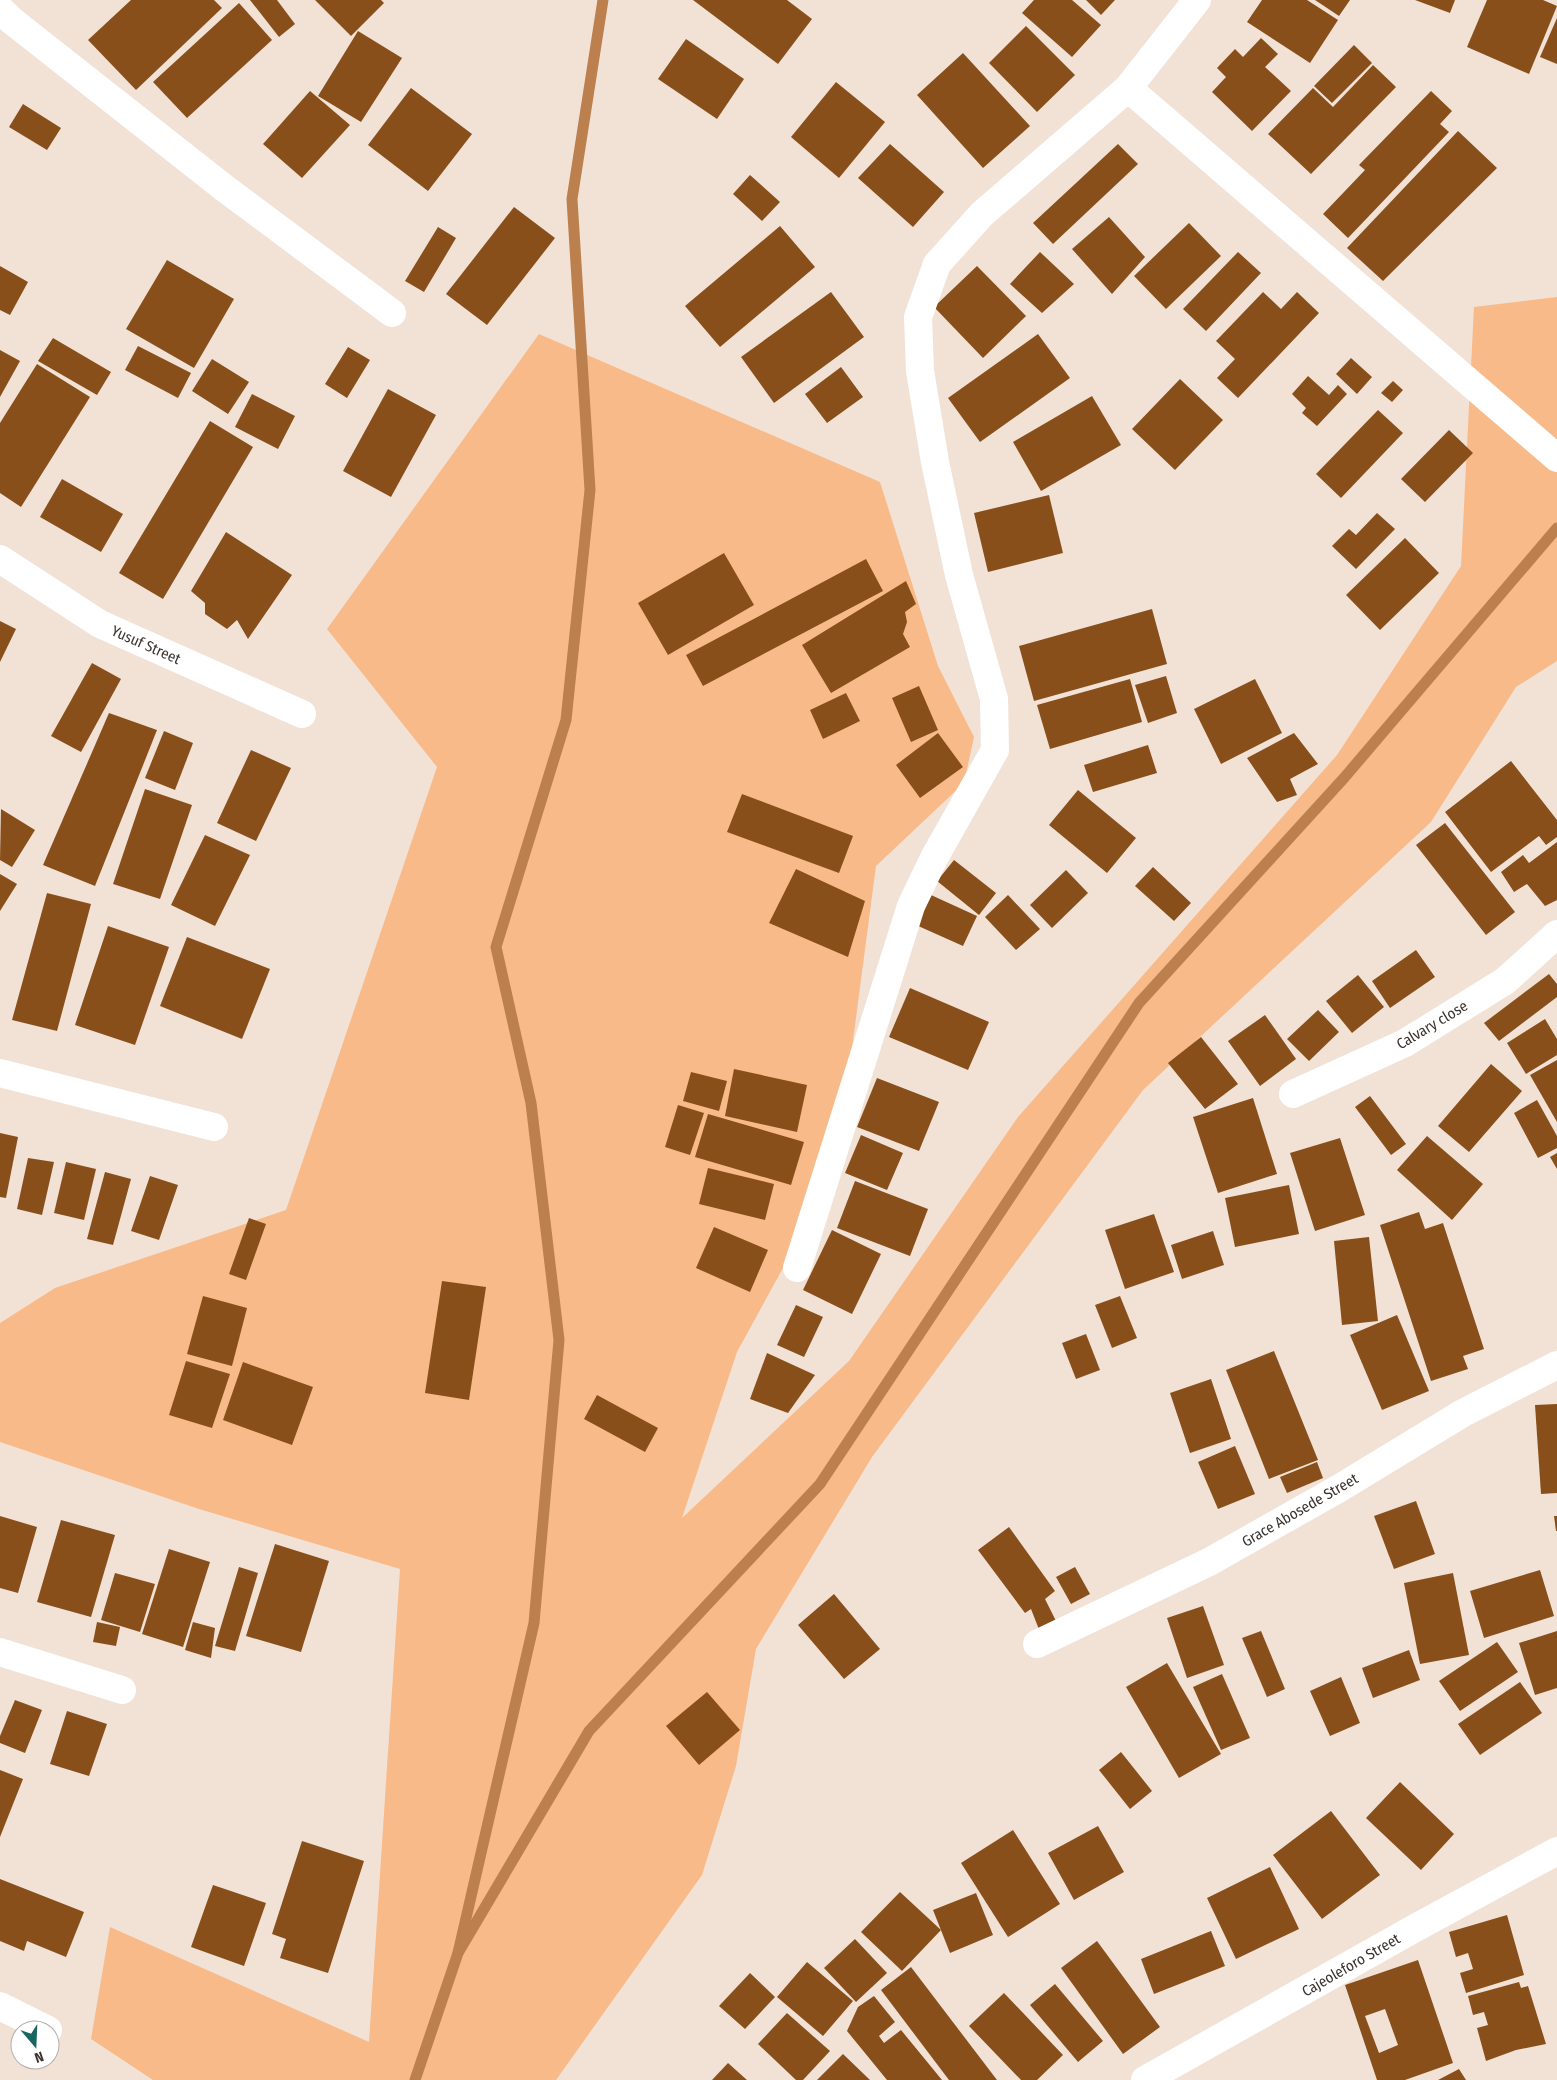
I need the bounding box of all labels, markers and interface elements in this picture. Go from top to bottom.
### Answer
street label: Yusuf Street [109,622,183,668]
street label: Calvary close [1393,997,1471,1053]
street label: Grace Abosede Street [1239,1469,1361,1551]
street label: Cajeoleforo Street [1299,1930,1403,2000]
north arrow [10,2020,60,2070]
text: N [32,2047,46,2066]

